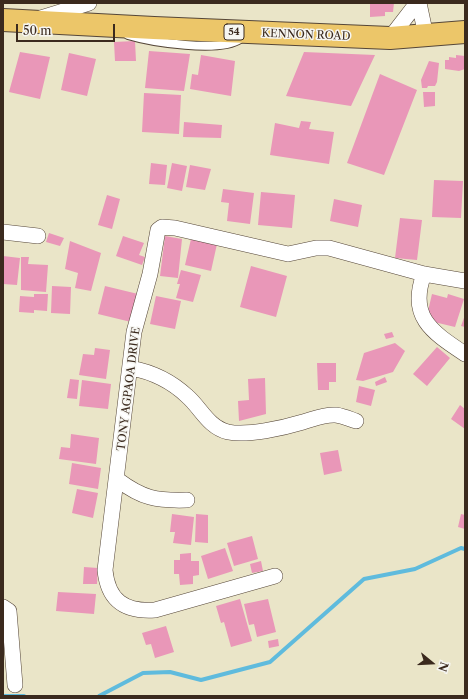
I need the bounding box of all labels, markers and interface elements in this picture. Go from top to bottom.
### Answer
scale bar [18,16,117,42]
text: 50 m [23,23,52,38]
road number: 54 [224,24,244,40]
street label: KENNON ROAD [261,27,351,43]
street label: TONY AGPAOA DRIVE [115,326,143,452]
north arrow [412,643,452,683]
text: N [435,660,452,673]

